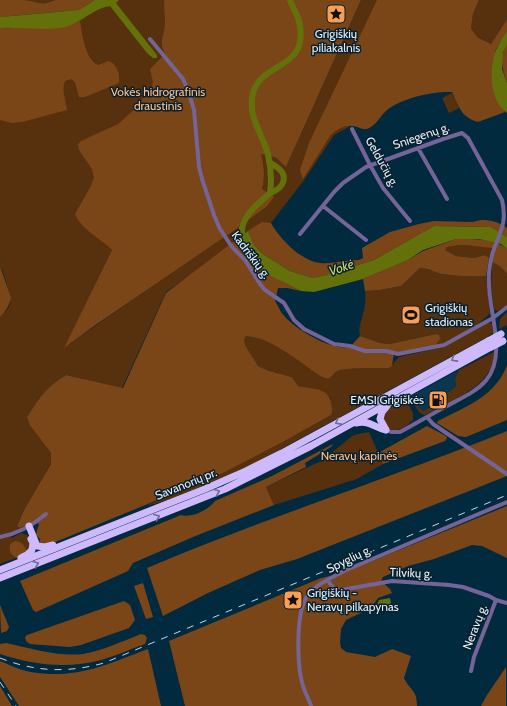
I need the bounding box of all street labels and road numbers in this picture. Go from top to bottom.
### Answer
street label: Sniegenų g. [391,119,451,152]
street label: Geldučių g. [362,134,402,190]
street label: Kadriškių g. [229,228,274,282]
street label: Savanorių pr. [153,464,219,503]
street label: Spyglių g. [324,541,374,576]
street label: Tilvikų g. [389,564,433,581]
street label: Neravų g. [459,602,490,651]

